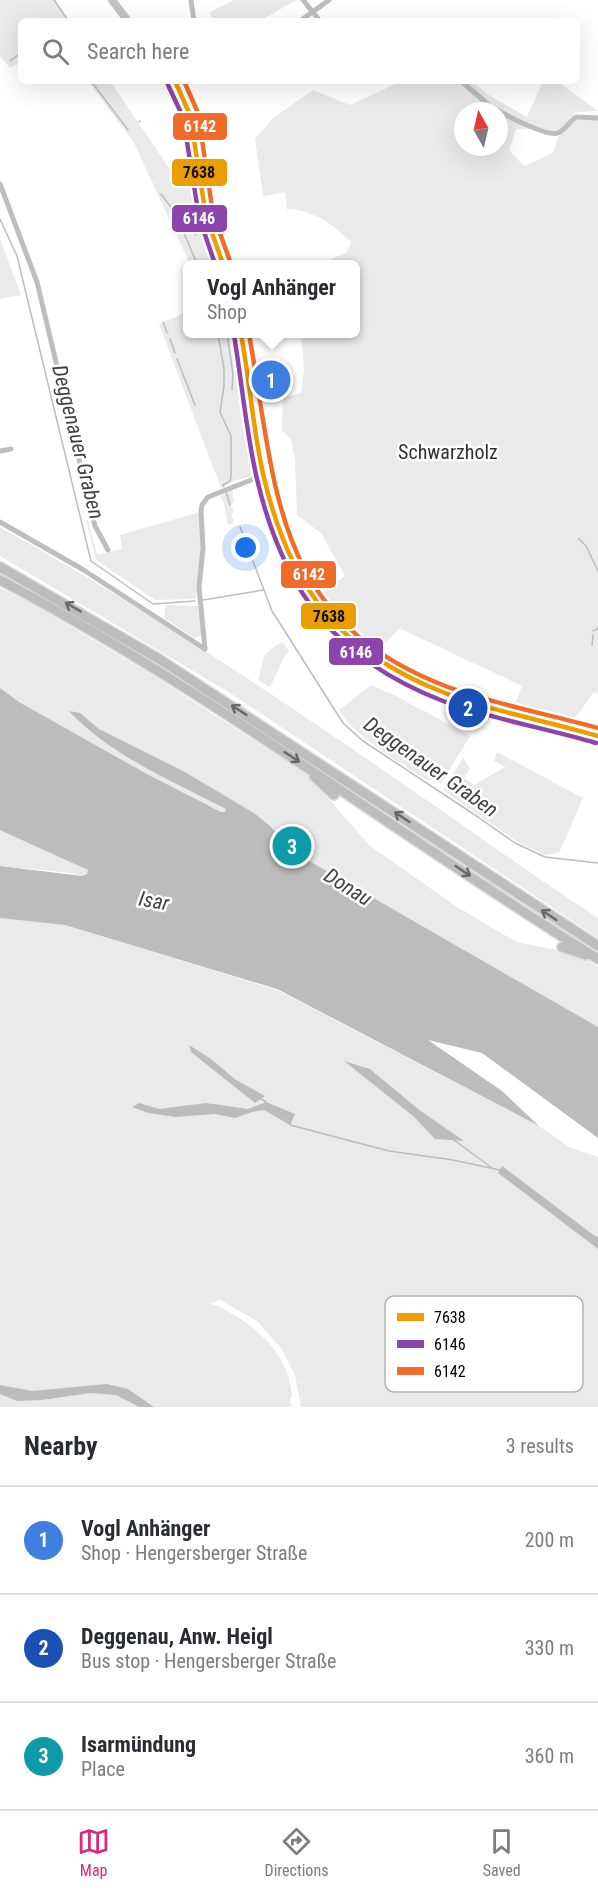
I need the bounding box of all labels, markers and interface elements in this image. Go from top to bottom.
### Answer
search box [18,18,580,84]
icon: search [39,35,72,68]
text: Search here [87,39,189,64]
north arrow [454,102,508,156]
line badge: 6142 [172,112,228,141]
text: 6142 [184,117,216,136]
line badge: 7638 [171,158,228,187]
text: 7638 [183,163,215,182]
line badge: 6146 [171,204,228,233]
text: 6146 [183,209,215,228]
popup [183,260,360,338]
text: Vogl Anhänger [207,275,336,300]
text: Shop [207,300,247,324]
pin: 1 [252,358,290,403]
water label: Deggenauer Graben [47,363,109,521]
park label: Schwarzholz [398,440,498,464]
your location [231,533,260,562]
line badge: 6142 [280,560,337,589]
text: 6142 [293,565,325,584]
one-way arrow [65,601,82,613]
line badge: 7638 [300,602,357,630]
text: 7638 [313,607,345,626]
line badge: 6146 [328,637,384,666]
text: 6146 [340,643,372,662]
pin: 2 [448,686,488,730]
one-way arrow [231,704,248,716]
water label: Deggenauer Graben [359,712,503,822]
one-way arrow [283,751,299,763]
one-way arrow [394,811,411,823]
pin: 3 [272,824,312,868]
water label: Donau [320,863,376,911]
one-way arrow [454,865,471,877]
water label: Isar [137,887,172,916]
one-way arrow [541,908,558,920]
legend [385,1296,583,1392]
text: 7638 [434,1308,466,1327]
text: 6146 [434,1335,466,1354]
text: 6142 [434,1362,466,1381]
text: Nearby [24,1431,98,1461]
text: 3 results [506,1434,574,1458]
text: Vogl Anhänger [81,1516,210,1541]
text: 1 [38,1528,49,1552]
text: 200 m [525,1528,574,1552]
text: Shop · Hengersberger Straße [81,1541,307,1565]
text: Deggenau, Anw. Heigl [81,1624,273,1649]
text: 2 [38,1636,49,1660]
text: 330 m [525,1636,574,1660]
text: Bus stop · Hengersberger Straße [81,1649,336,1673]
text: Isarmündung [81,1732,196,1757]
text: 3 [38,1744,49,1768]
text: 360 m [525,1744,574,1768]
text: Place [81,1757,125,1781]
tab: Map [77,1825,110,1880]
tab: Directions [265,1825,328,1880]
tab: Saved [483,1825,521,1880]

